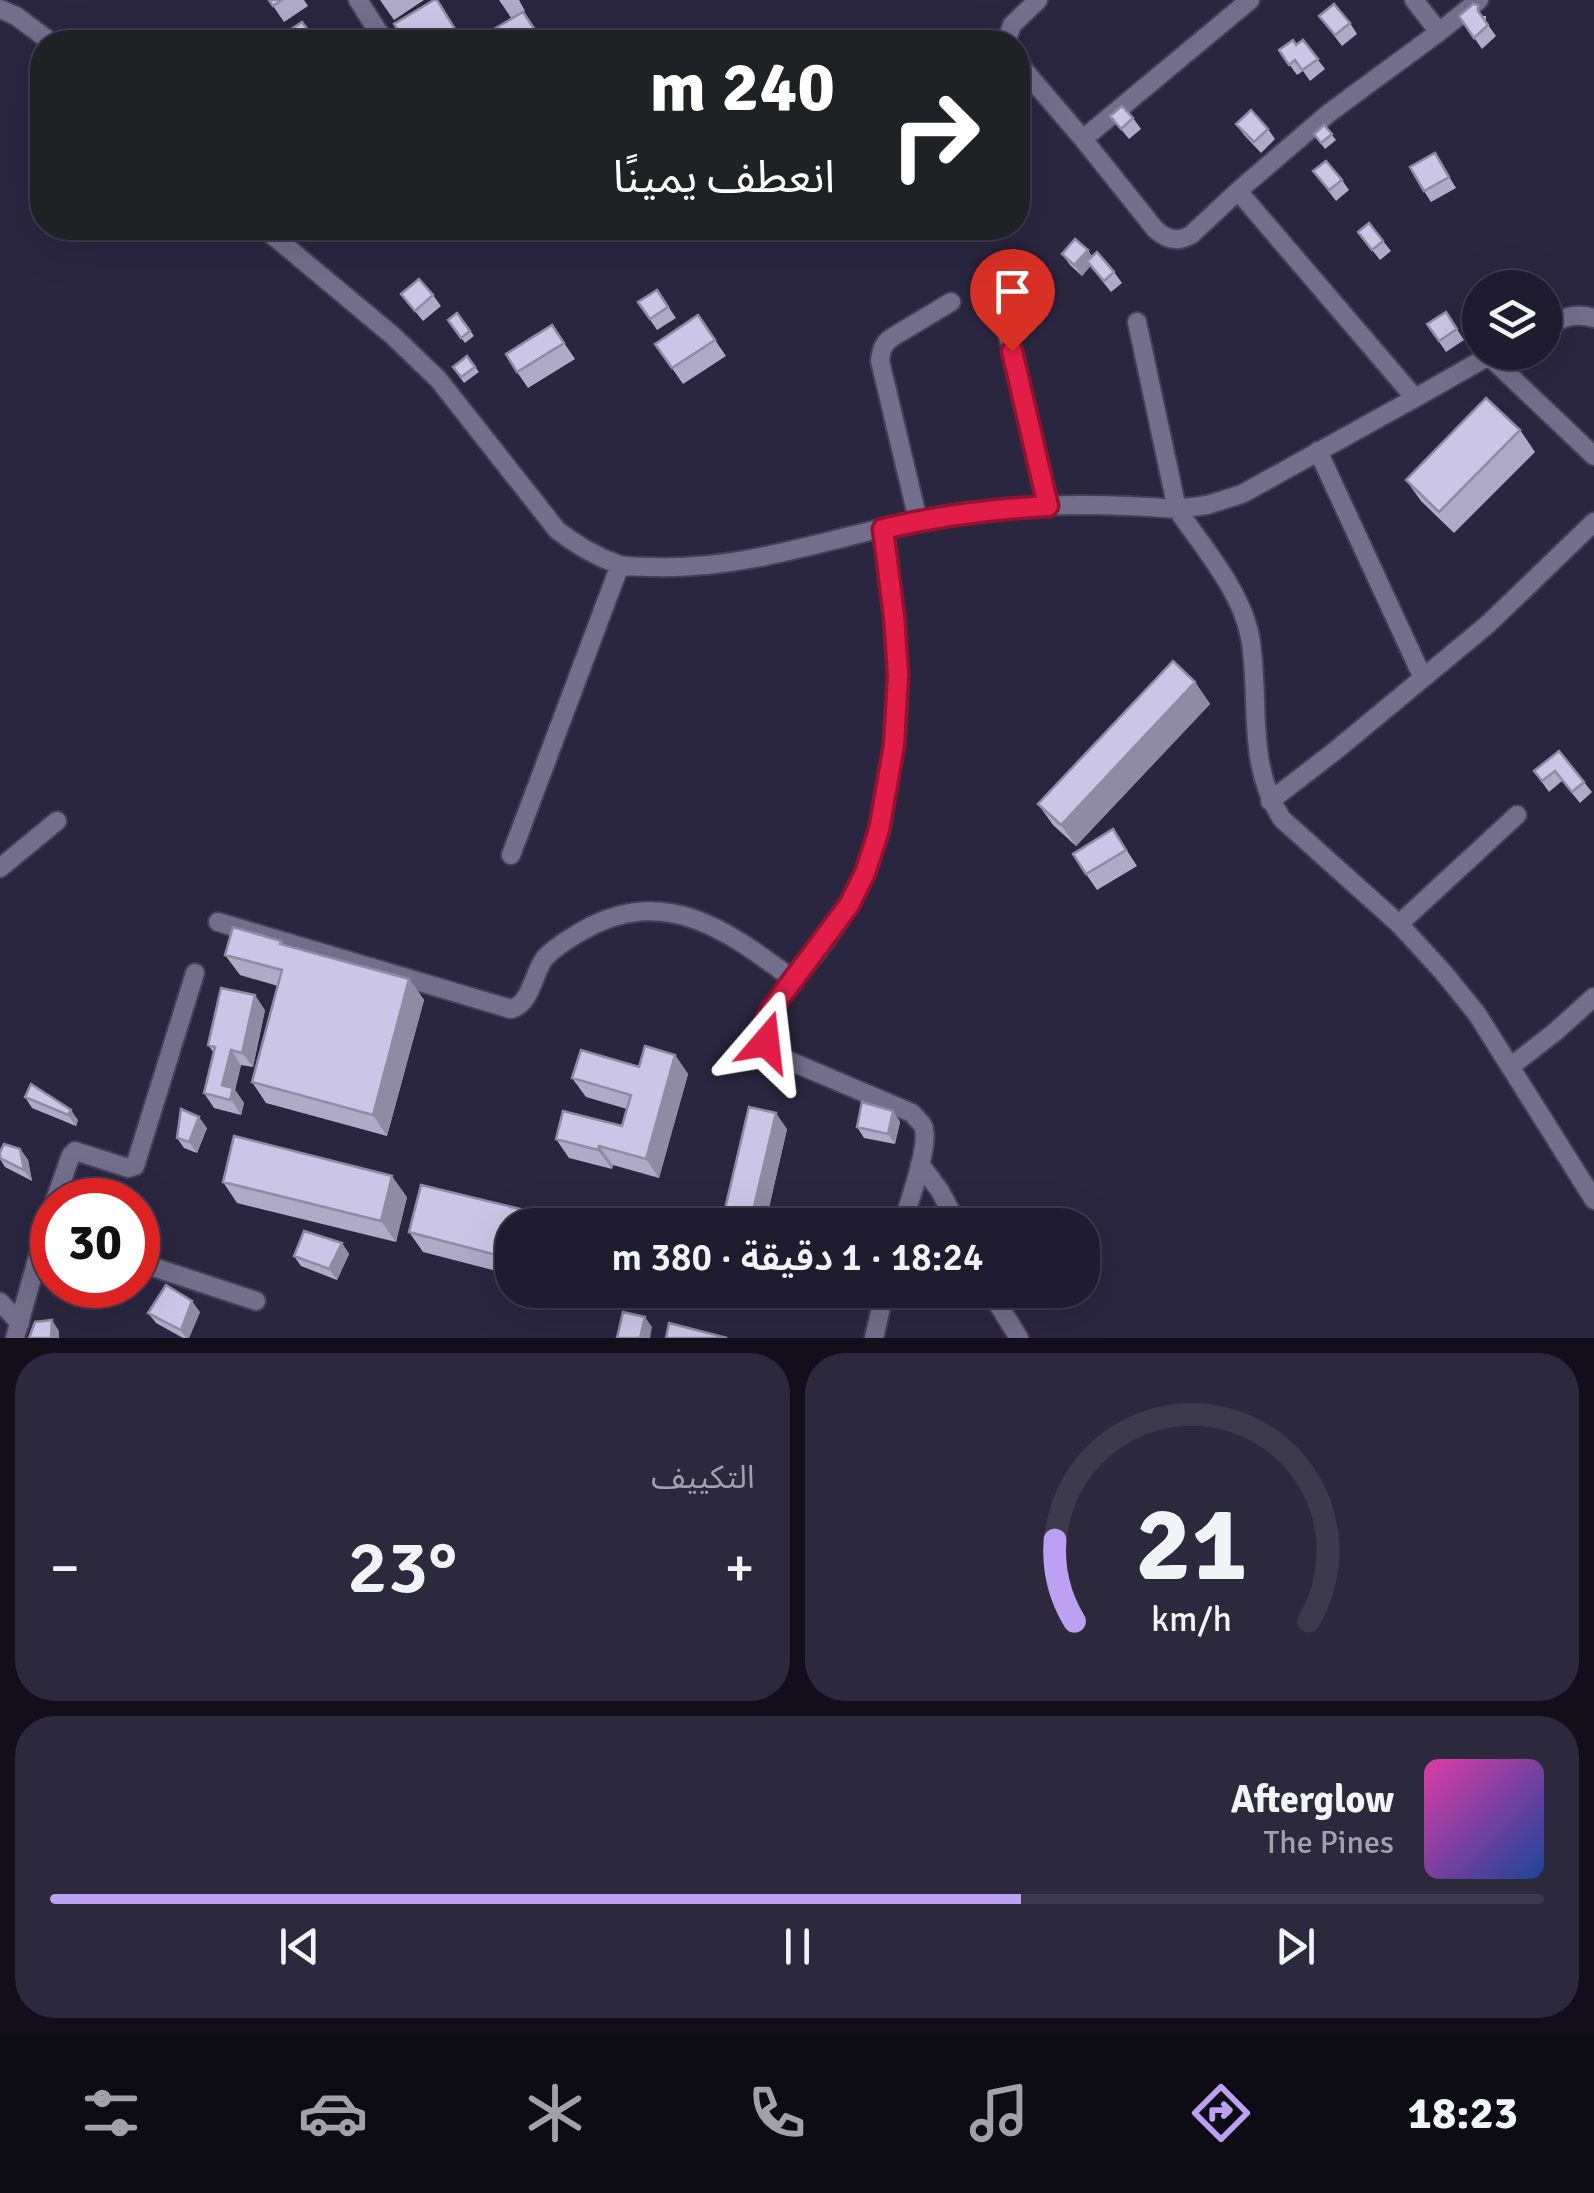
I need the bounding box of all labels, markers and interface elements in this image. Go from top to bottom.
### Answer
text: 240 m [650,44,835,130]
icon: right [870,70,1000,200]
text: انعطف يمينًا [613,150,835,205]
pin [970,249,1055,352]
icon: arrive [985,264,1040,319]
map controls [1462,270,1562,370]
button: layers [1462,270,1562,370]
position arrow [714,990,818,1094]
speed limit sign: 30 [30,1178,160,1308]
text: 18:24 · 1 دقيقة · 380 m [612,1234,983,1281]
text: التكييف [651,1458,755,1497]
text: 21 [1136,1481,1248,1609]
text: 23° [347,1521,457,1614]
text: − [50,1534,80,1602]
text: + [725,1534,754,1602]
text: km/h [1151,1597,1232,1641]
text: Afterglow [1231,1776,1394,1823]
text: The Pines [1263,1823,1394,1862]
icon: previous [272,1919,327,1974]
icon: pause [770,1919,825,1974]
icon: next [1268,1919,1323,1974]
icon: filters [76,2078,146,2148]
icon: car [298,2078,368,2148]
icon: climate [520,2078,590,2148]
icon: phone [742,2078,812,2148]
icon: music [964,2078,1034,2148]
icon: directions [1186,2078,1256,2148]
text: 18:23 [1408,2086,1518,2141]

